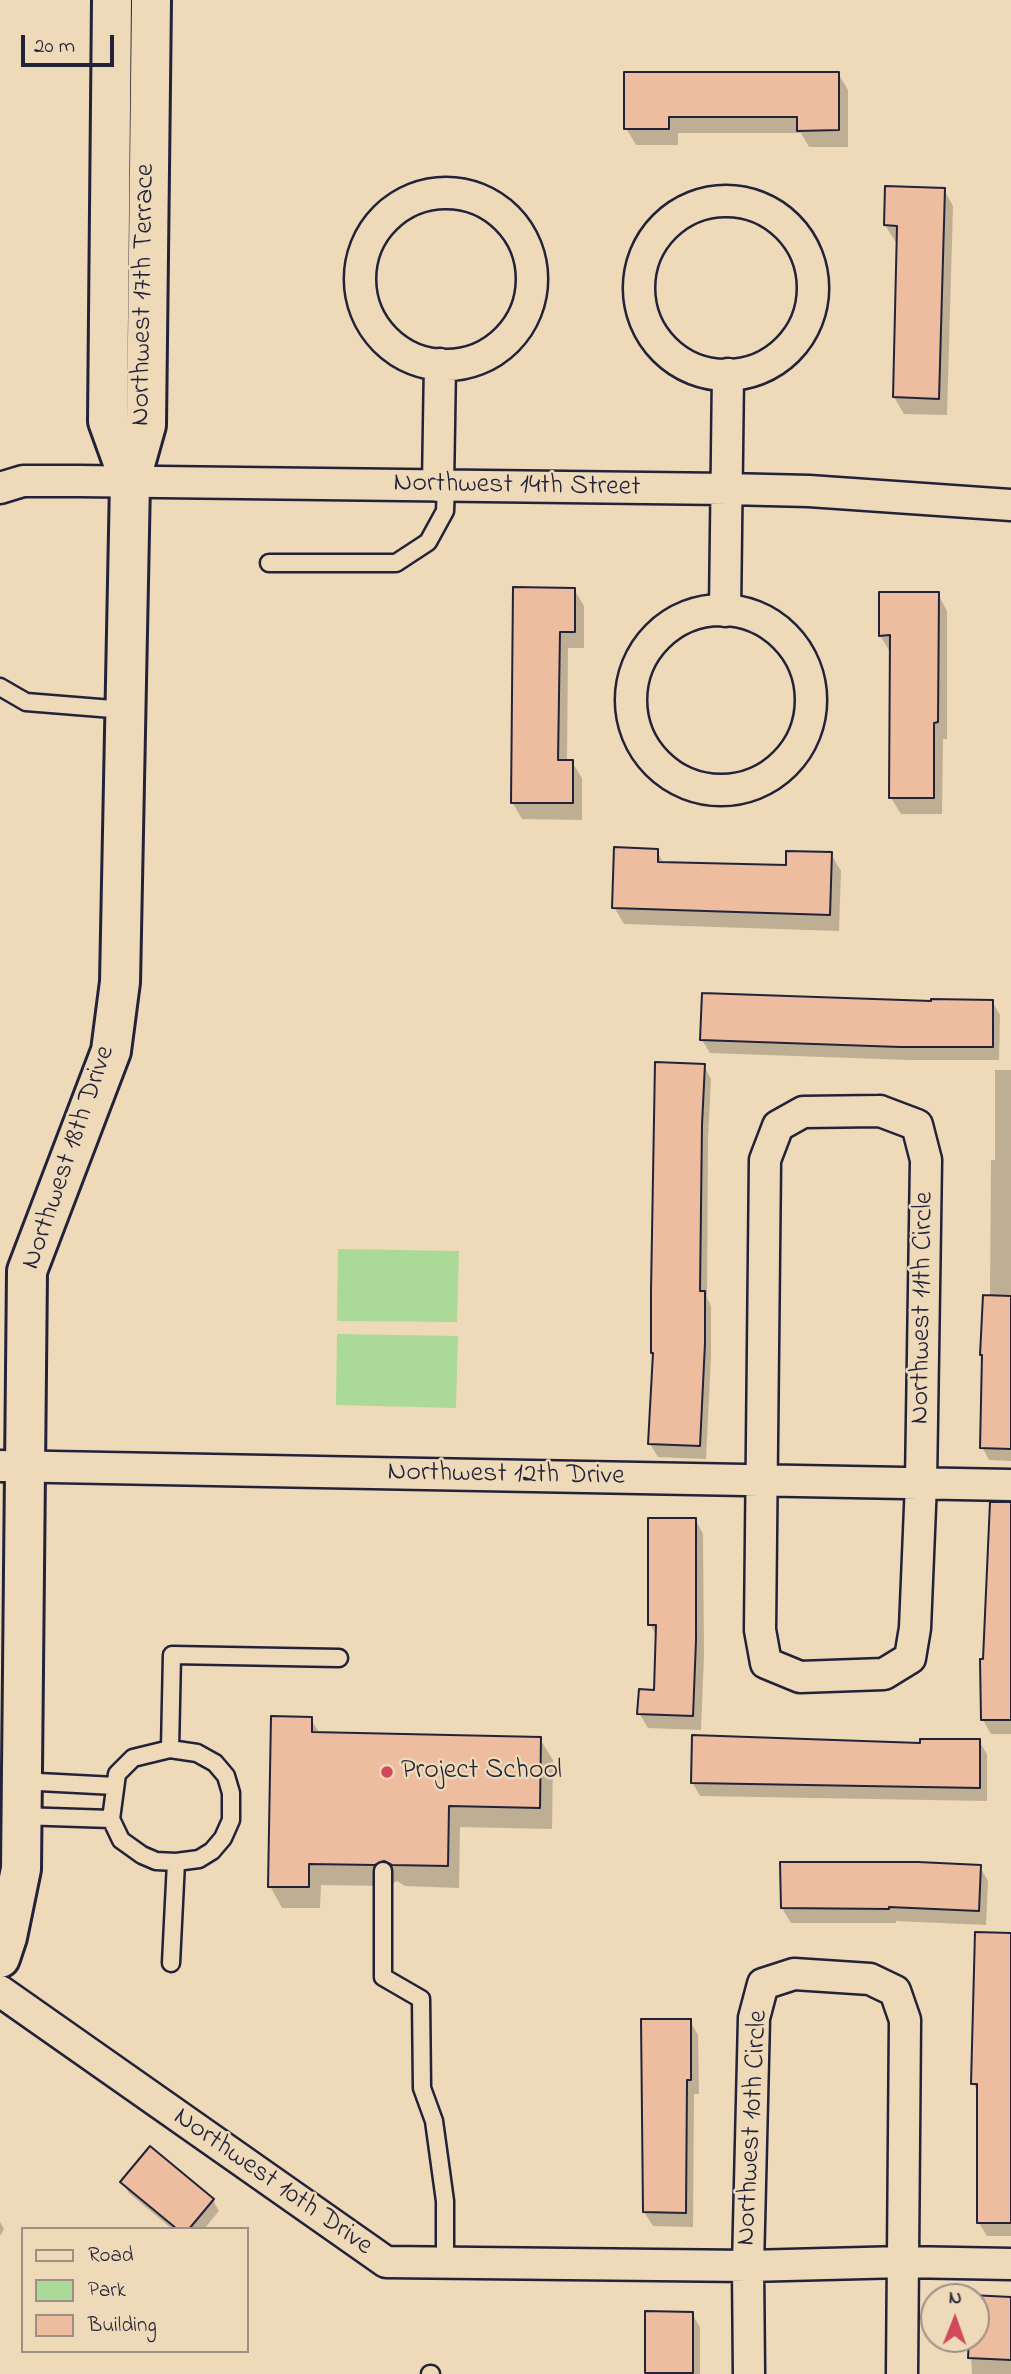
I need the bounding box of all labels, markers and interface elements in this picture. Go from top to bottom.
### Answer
scale bar [24,21,117,65]
text: 20 m [34,32,75,62]
street label: Northwest 17th Terrace [126,163,164,427]
street label: Northwest 14th Street [393,468,641,506]
street label: Northwest 18th Drive [16,1042,124,1274]
street label: Northwest 11th Circle [905,1191,943,1425]
street label: Northwest 12th Drive [387,1457,625,1495]
place label: Project School [401,1755,562,1789]
marker: Project School [379,1764,395,1780]
street label: Northwest 10th Circle [731,2009,777,2247]
street label: Northwest 10th Drive [166,2102,378,2264]
legend [21,2227,248,2353]
text: Road [88,2241,134,2271]
text: Park [88,2276,126,2306]
north arrow [920,2283,990,2353]
text: N [949,2285,962,2312]
text: Building [88,2311,157,2341]

